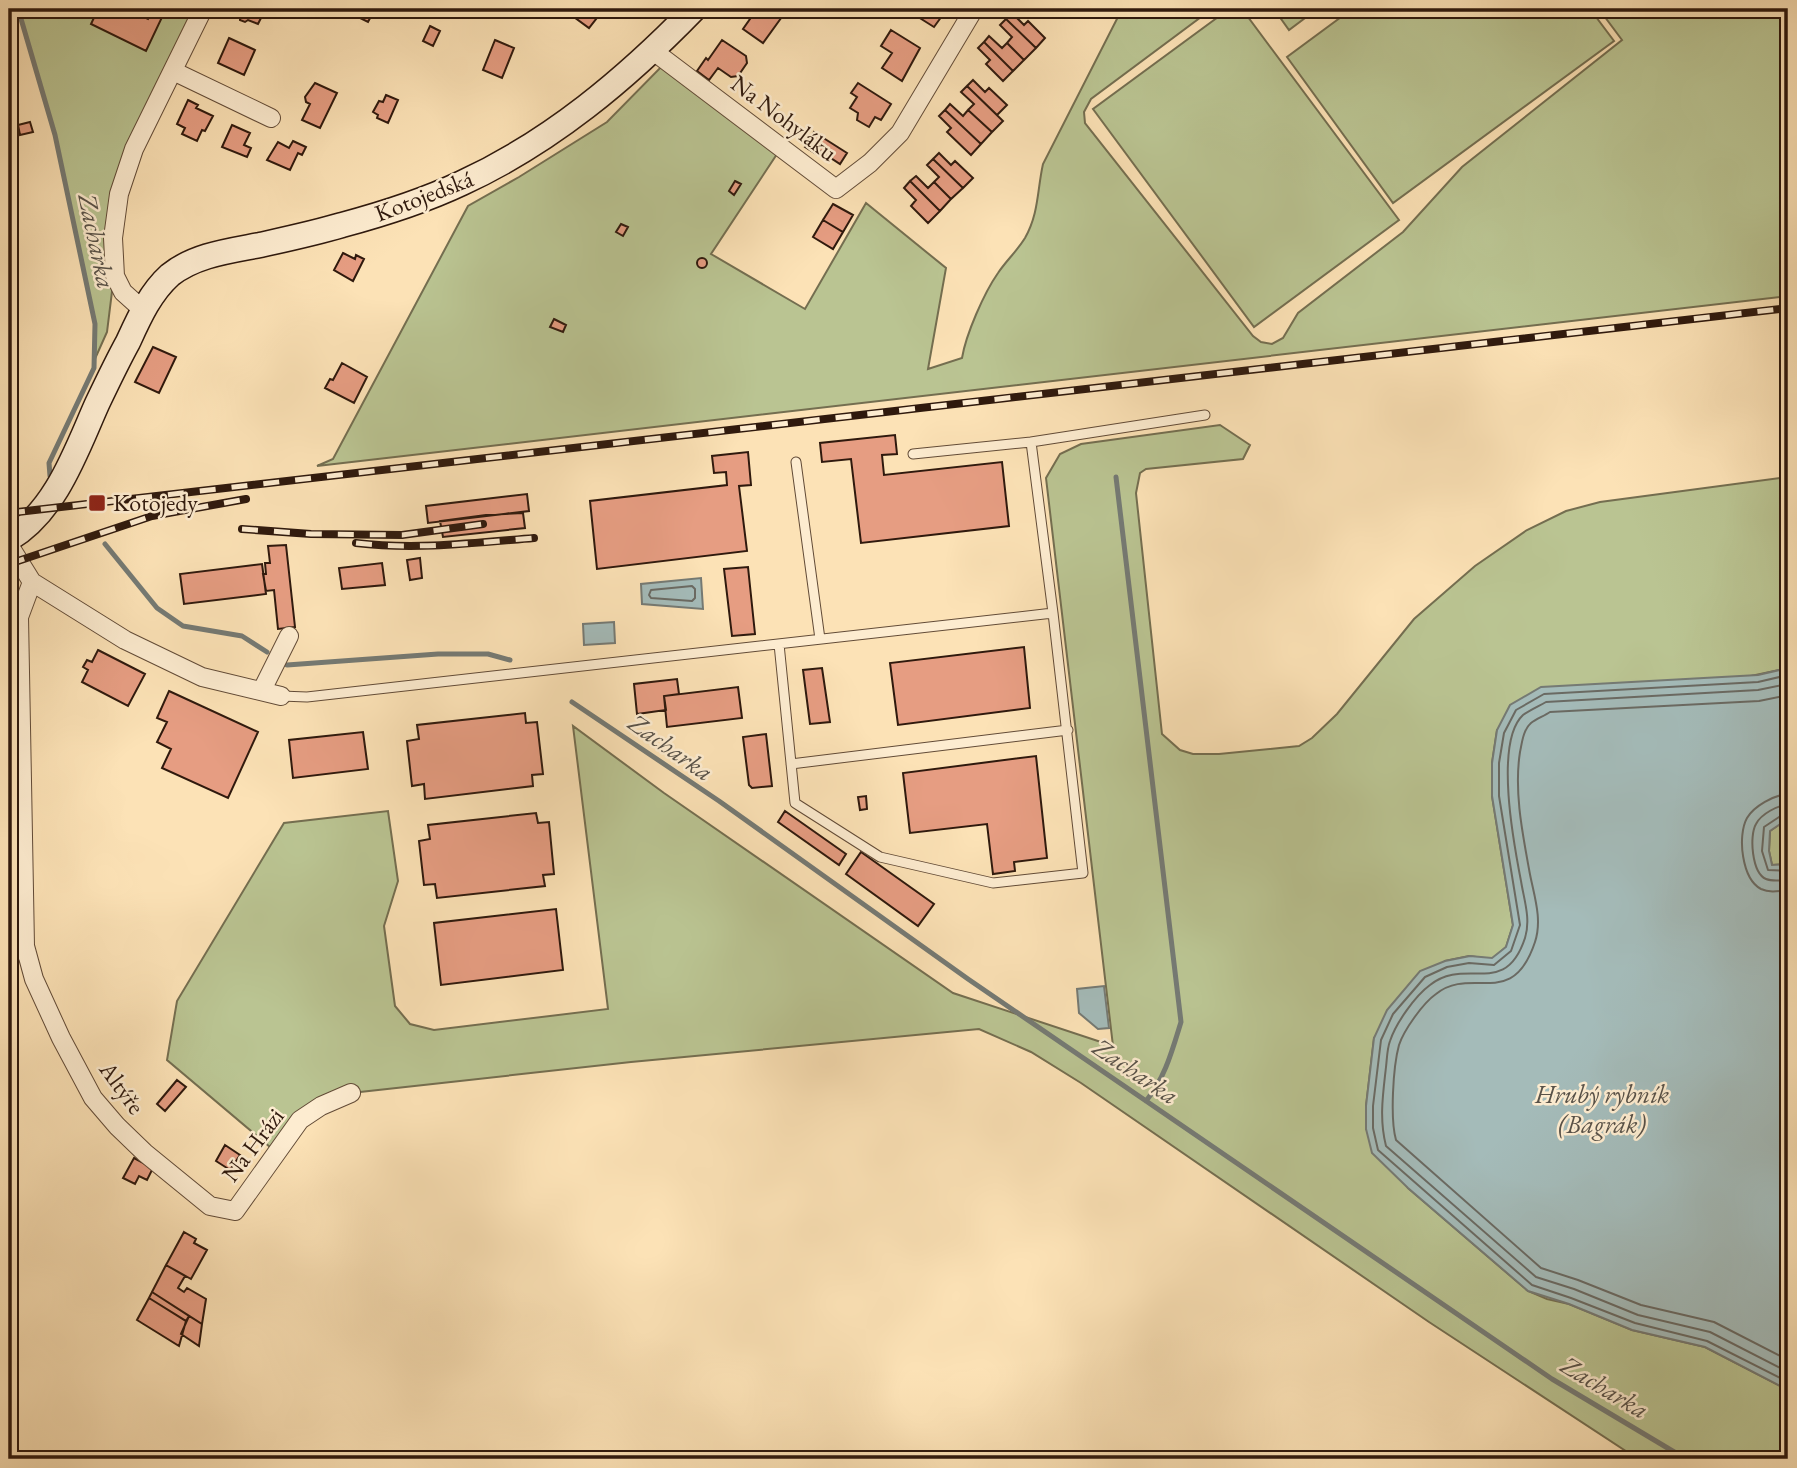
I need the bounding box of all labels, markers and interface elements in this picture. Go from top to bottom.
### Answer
street label: Na Nohyláku [725,68,844,168]
street label: Kotojedská [370,162,478,228]
water label: Zacharka [70,189,124,292]
place label: Kotojedy [113,487,198,518]
marker: Kotojedy [87,493,107,513]
water label: Zacharka [621,705,720,789]
water label: Zacharka [1086,1029,1185,1112]
street label: Altýře [92,1054,152,1120]
water label: Hrubý rybník (Bagrák) [1534,1077,1669,1141]
street label: Na Hrázi [215,1101,291,1188]
water label: Zacharka [1554,1347,1655,1426]

